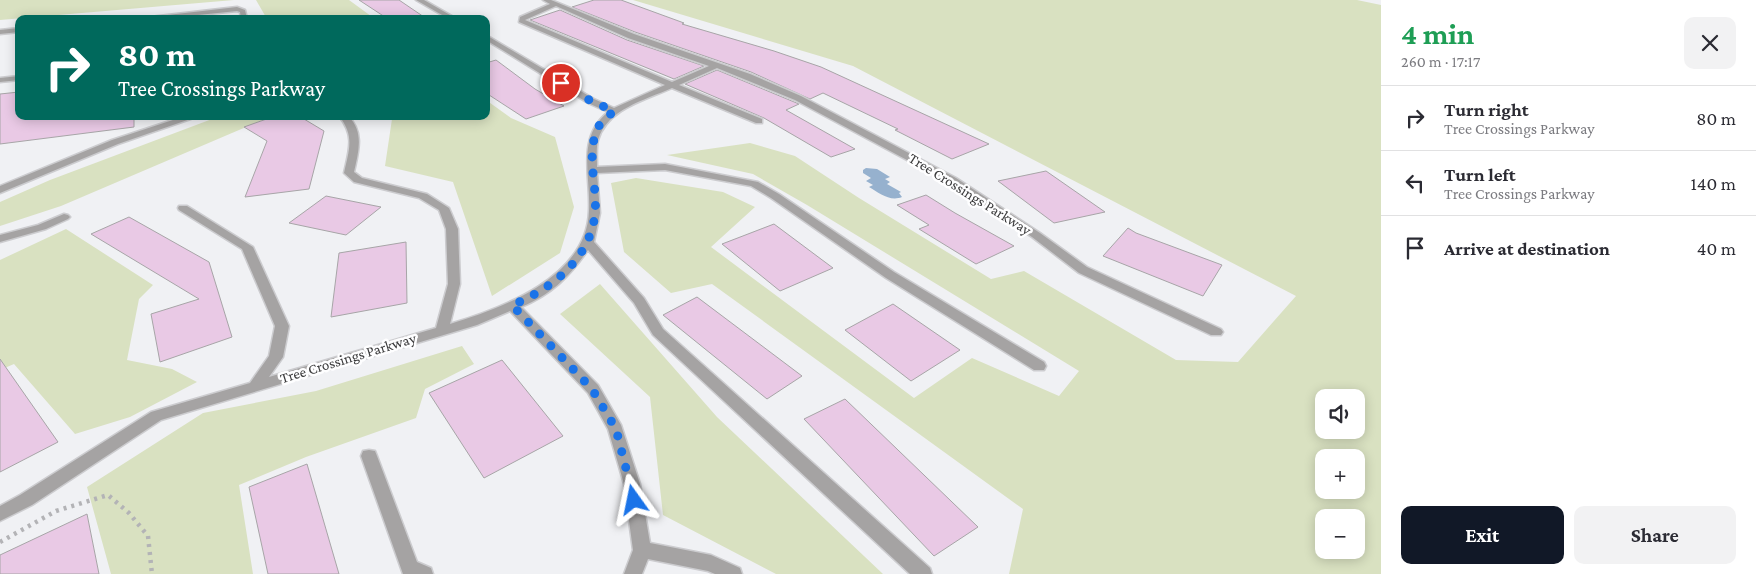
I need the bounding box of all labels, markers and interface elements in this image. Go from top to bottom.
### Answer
text: 4 min [1401,17,1474,50]
button: close [1684,17,1736,69]
icon: right [35,35,100,100]
text: 80 m [118,35,196,74]
text: 260 m · 17:17 [1401,53,1480,70]
pin [540,62,582,104]
icon: arrive [547,69,575,97]
text: Tree Crossings Parkway [118,76,325,101]
text: Turn right [1444,99,1529,120]
icon: right [1401,104,1429,132]
text: 80 m [1696,108,1736,129]
text: Tree Crossings Parkway [1444,120,1595,137]
street label: Tree Crossings Parkway [905,150,1034,239]
text: Turn left [1444,164,1516,185]
icon: left [1401,169,1429,197]
text: 140 m [1690,173,1736,194]
text: Tree Crossings Parkway [1444,185,1595,202]
icon: arrive [1401,234,1429,262]
text: Arrive at destination [1444,238,1610,259]
text: 40 m [1697,238,1736,259]
street label: Tree Crossings Parkway [278,330,418,387]
map controls [1315,389,1365,559]
button: sound [1315,389,1365,439]
button: + [1315,449,1365,499]
position arrow [607,473,659,525]
button: Exit [1401,506,1564,564]
button: Share [1574,506,1736,564]
button: − [1315,509,1365,559]

